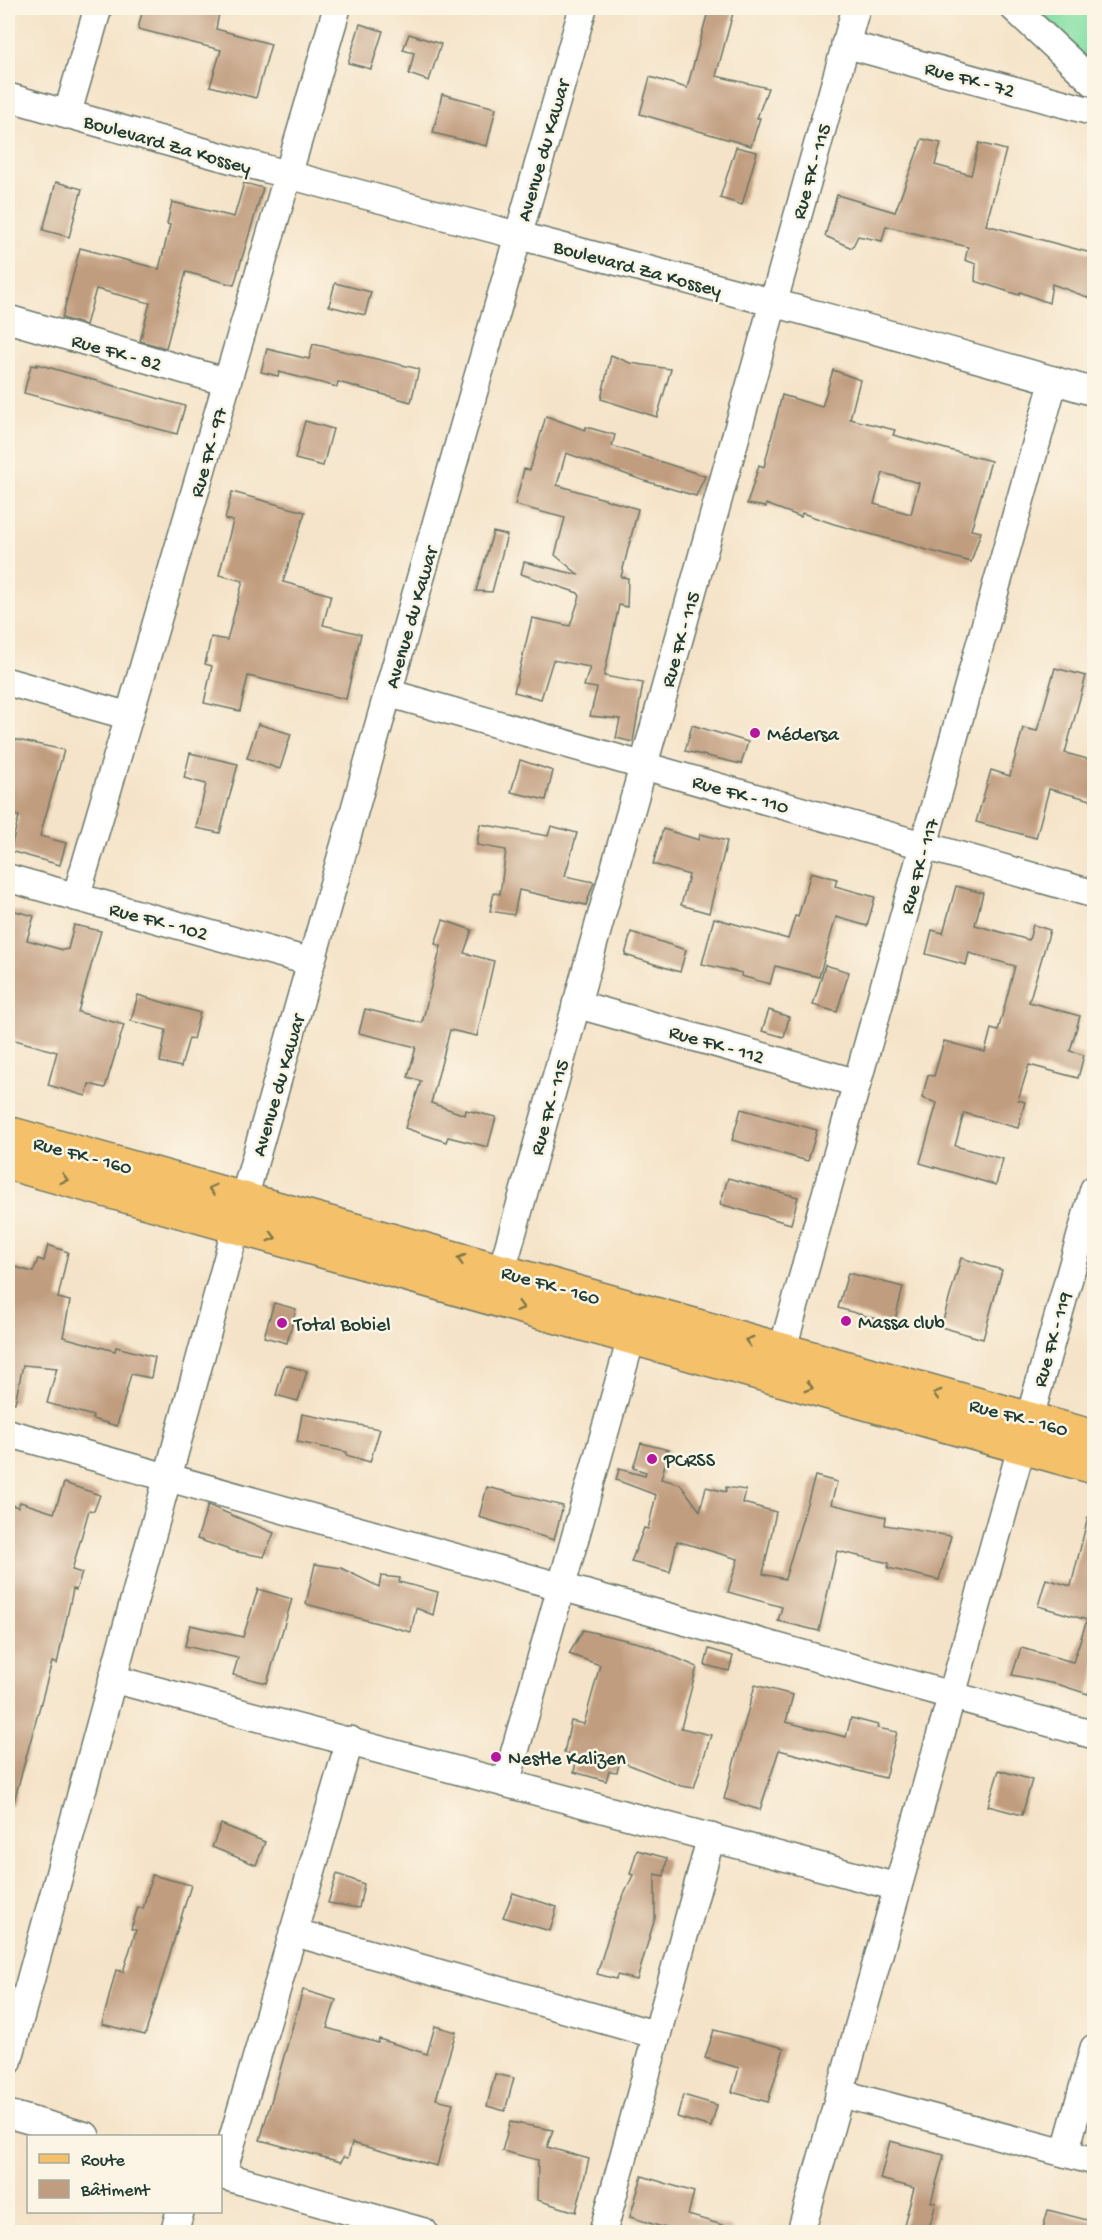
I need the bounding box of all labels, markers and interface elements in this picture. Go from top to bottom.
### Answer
street label: Rue FK - 72 [922,58,1017,104]
street label: Avenue du Kawar [514,76,577,225]
street label: Boulevard Za Kossey [80,111,254,181]
street label: Rue FK - 115 [789,121,838,223]
street label: Boulevard Za Kossey [549,237,724,304]
street label: Rue FK - 82 [68,331,164,378]
street label: Rue FK - 97 [187,405,234,501]
street label: Avenue du Kawar [382,543,445,692]
street label: Rue FK - 115 [658,589,707,691]
place label: Médersa [767,725,840,748]
marker: Médersa [748,726,762,740]
street label: Rue FK - 110 [689,772,791,821]
street label: Rue FK - 117 [897,816,946,917]
street label: Rue FK - 102 [106,899,210,948]
street label: Avenue du Kawar [249,1011,312,1160]
street label: Rue FK - 112 [666,1022,766,1071]
street label: Rue FK - 115 [527,1057,576,1159]
street label: Rue FK - 160 [30,1133,134,1182]
one-way arrow [59,1171,69,1184]
one-way arrow [207,1184,218,1196]
one-way arrow [266,1230,277,1242]
one-way arrow [456,1254,466,1266]
street label: Rue FK - 160 [498,1262,602,1312]
street label: Rue FK - 119 [1030,1290,1079,1390]
one-way arrow [514,1300,525,1312]
place label: Massa club [858,1313,945,1336]
marker: Massa club [839,1314,853,1328]
place label: Total Bobiel [293,1315,391,1338]
marker: Total Bobiel [275,1316,289,1330]
one-way arrow [744,1336,755,1348]
one-way arrow [803,1380,814,1392]
one-way arrow [932,1389,943,1401]
street label: Rue FK - 160 [966,1395,1070,1444]
place label: PCRSS [663,1451,716,1474]
marker: PCRSS [645,1452,659,1466]
place label: Nestle Kalizen [508,1749,626,1772]
marker: Nestle Kalizen [489,1750,503,1764]
legend [27,2135,222,2213]
text: Route [81,2151,126,2172]
text: Bâtiment [80,2181,151,2202]

